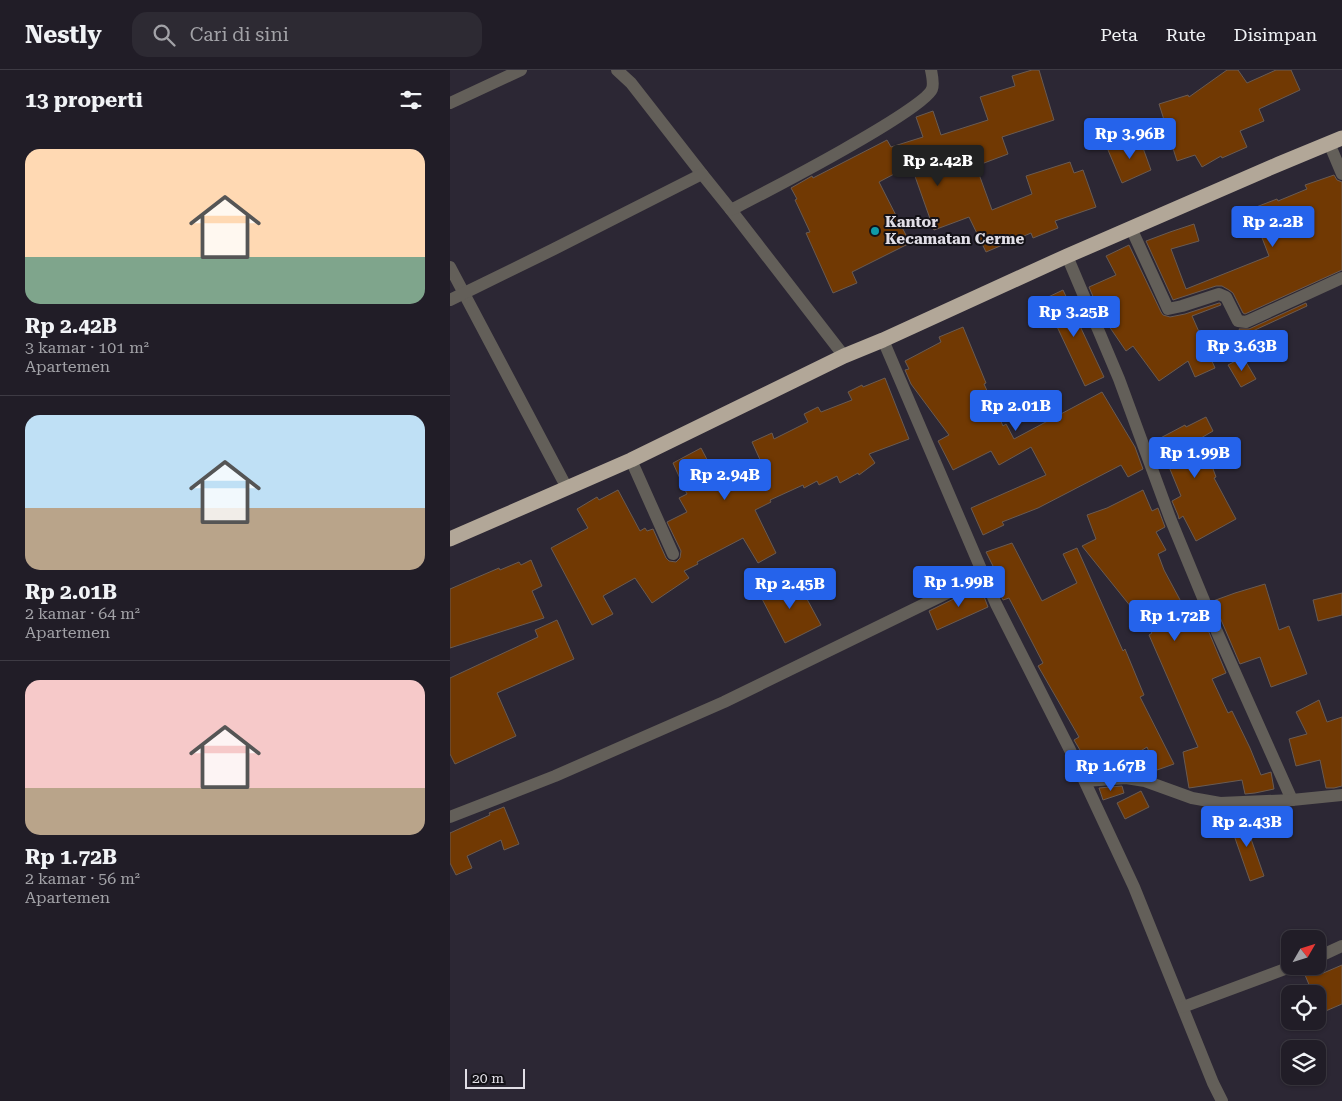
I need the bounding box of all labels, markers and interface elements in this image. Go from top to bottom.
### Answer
search box [132,12,482,57]
text: Nestly [25,21,102,49]
icon: search [150,21,178,49]
text: Cari di sini [190,23,289,46]
text: Peta [1100,24,1138,45]
text: Rute [1166,24,1206,45]
text: Disimpan [1234,24,1317,45]
icon: filters [397,86,425,114]
text: 13 properti [25,88,143,112]
pin: Rp 3.96B [1078,118,1182,160]
text: Rp 3.96B [1095,124,1165,143]
pin: Rp 2.42B [886,144,990,187]
text: Rp 2.42B [903,151,973,170]
icon: home [180,182,270,272]
pin: Rp 2.2B [1227,206,1319,248]
text: Rp 2.2B [1242,212,1304,231]
place label: Kantor Kecamatan Cerme [885,213,1024,248]
marker: Kantor Kecamatan Cerme [869,225,881,237]
pin: Rp 3.25B [1022,296,1126,338]
text: Rp 3.25B [1039,302,1109,321]
text: Rp 2.42B [25,314,117,338]
pin: Rp 3.63B [1190,330,1294,372]
text: Rp 3.63B [1207,336,1277,355]
text: 3 kamar · 101 m² [25,338,149,357]
text: Apartemen [25,357,110,376]
pin: Rp 2.01B [964,390,1068,432]
text: Rp 2.01B [981,396,1051,415]
pin: Rp 1.99B [1143,436,1247,479]
text: Rp 1.99B [1160,443,1230,462]
icon: home [180,447,270,537]
pin: Rp 2.94B [673,458,777,501]
text: Rp 2.94B [690,465,760,484]
pin: Rp 1.99B [907,566,1011,608]
pin: Rp 2.45B [738,568,842,610]
text: Rp 1.99B [924,572,994,591]
text: Rp 2.45B [755,574,825,593]
text: Rp 2.01B [25,580,117,604]
pin: Rp 1.72B [1123,600,1227,642]
text: 2 kamar · 64 m² [25,604,140,623]
text: Rp 1.72B [1140,606,1210,625]
text: Apartemen [25,623,110,642]
icon: home [180,712,270,802]
pin: Rp 1.67B [1059,750,1163,792]
text: Rp 1.67B [1076,756,1146,775]
pin: Rp 2.43B [1195,806,1299,848]
text: Rp 2.43B [1212,812,1282,831]
text: Rp 1.72B [25,845,117,869]
text: 2 kamar · 56 m² [25,869,140,888]
text: Apartemen [25,888,110,907]
north arrow [1281,930,1326,975]
map controls [1281,930,1326,1085]
button: locate [1281,985,1326,1030]
button: layers [1281,1040,1326,1085]
scale bar [465,1066,525,1089]
text: 20 m [472,1070,504,1086]

